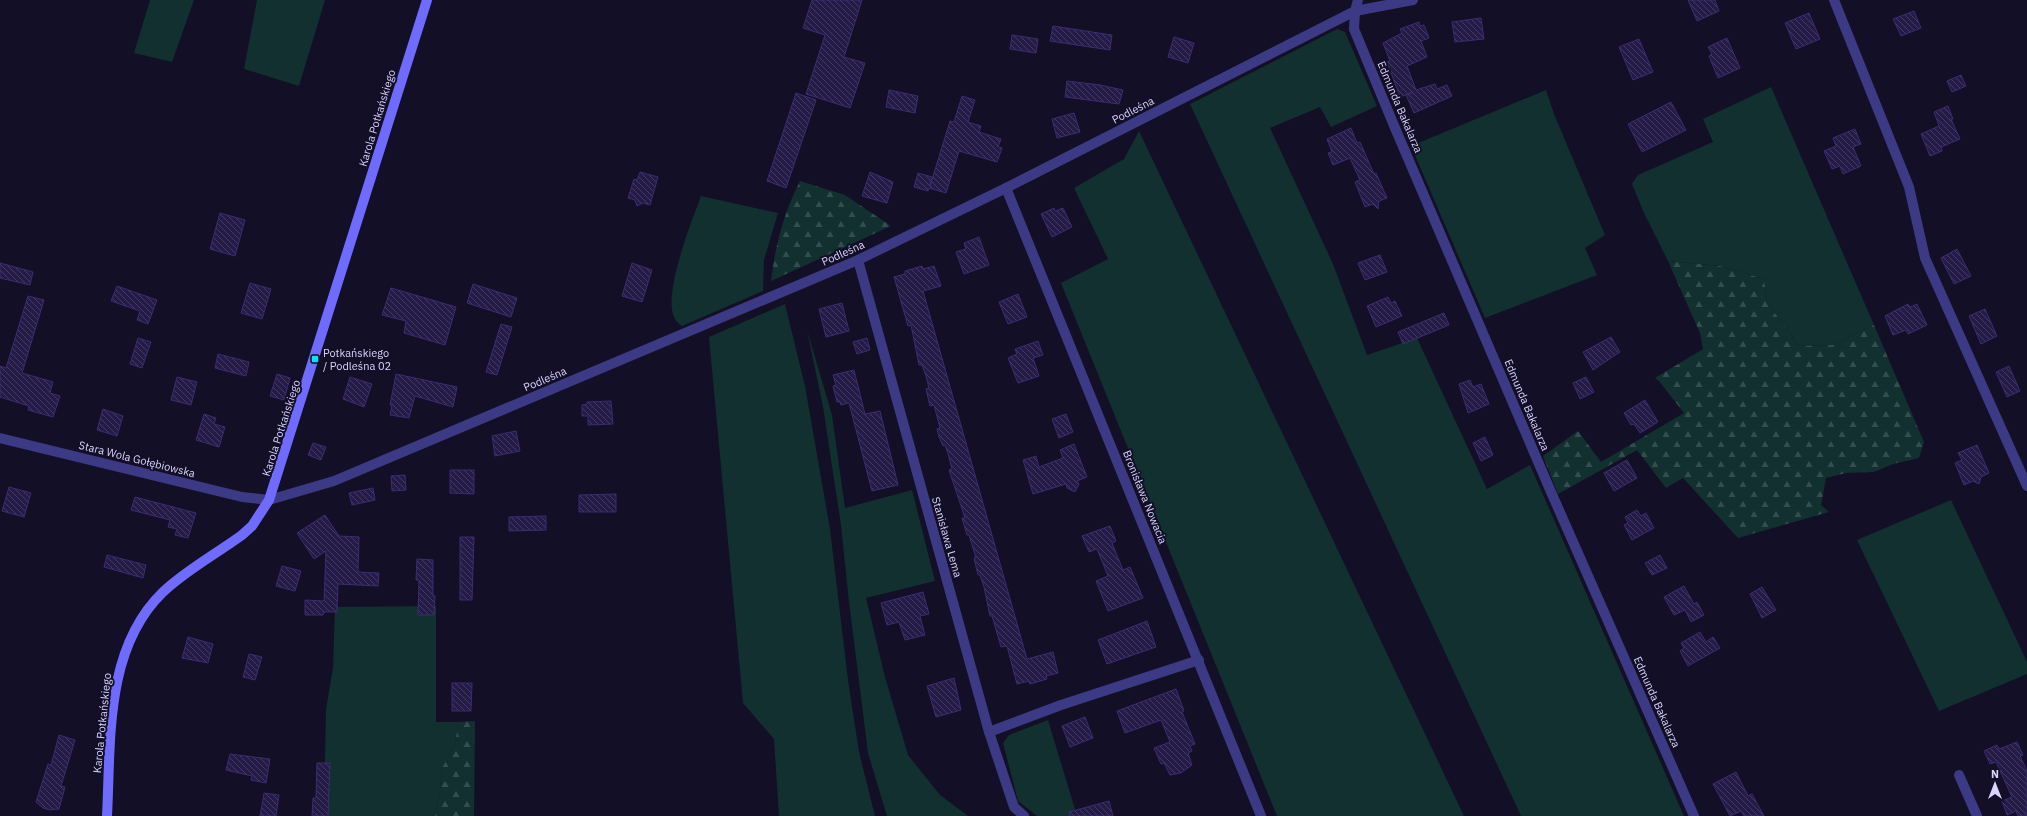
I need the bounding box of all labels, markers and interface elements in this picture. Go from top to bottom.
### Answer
street label: Edmunda Bakalarza [1374,59,1426,155]
street label: Karola Potkańskiego [356,68,398,168]
street label: Podleśna [1110,93,1157,127]
street label: Podleśna [819,237,867,269]
place label: Potkańskiego / Podleśna 02 [323,346,391,373]
marker: Potkańskiego / Podleśna 02 [310,354,320,364]
street label: Edmunda Bakalarza [1501,357,1553,453]
street label: Podleśna [521,364,569,394]
street label: Karola Potkańskiego [259,378,303,478]
street label: Stara Wola Gołębiowska [77,438,197,480]
street label: Bronisława Nowacia [1120,448,1170,546]
street label: Stanisława Lema [929,495,965,579]
street label: Edmunda Bakalarza [1631,654,1683,750]
street label: Karola Potkańskiego [90,672,114,774]
north arrow [1975,764,2015,804]
text: N [1991,767,1999,781]

